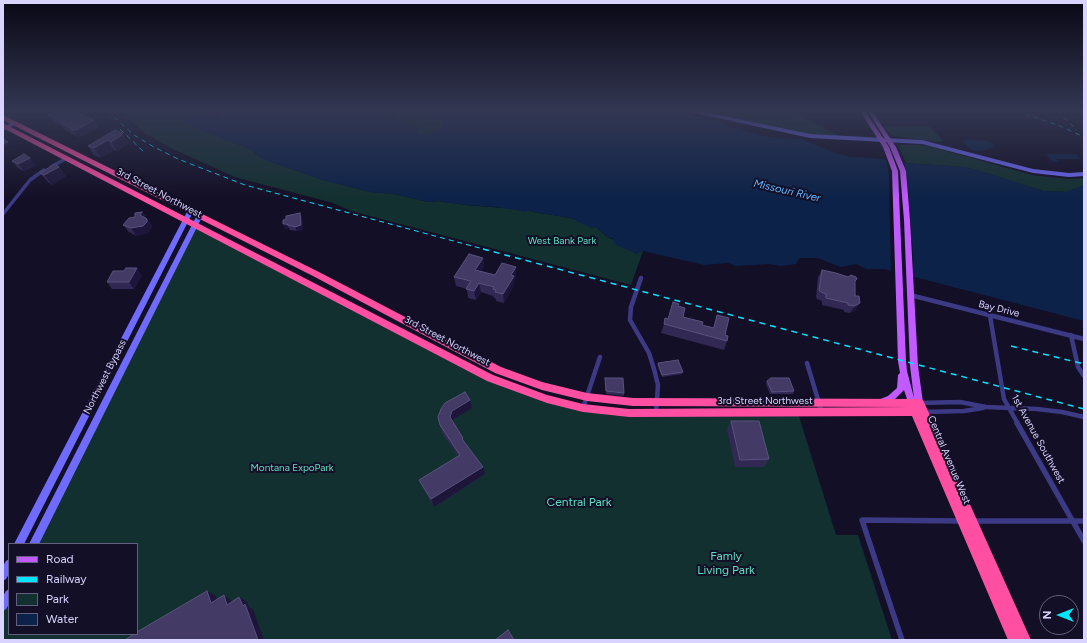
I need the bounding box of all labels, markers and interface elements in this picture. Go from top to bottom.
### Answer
street label: 3rd Street Northwest [114,165,204,221]
water label: Missouri River [752,177,822,205]
park label: West Bank Park [528,235,596,247]
street label: Bay Drive [977,298,1021,320]
street label: 3rd Street Northwest [402,313,492,369]
street label: Northwest Bypass [81,338,129,416]
street label: 1st Avenue Southwest [1009,392,1067,486]
street label: 3rd Street Northwest [717,395,813,407]
street label: Central Avenue West [925,414,973,506]
park label: Montana ExpoPark [250,462,334,474]
park label: Central Park [546,495,612,509]
legend [8,543,138,635]
park label: Famly Living Park [697,549,755,577]
text: Road [46,552,74,566]
text: Railway [46,572,87,586]
text: Park [46,592,69,606]
north arrow [1039,595,1079,635]
text: N [1041,611,1054,619]
text: Water [46,612,78,626]

